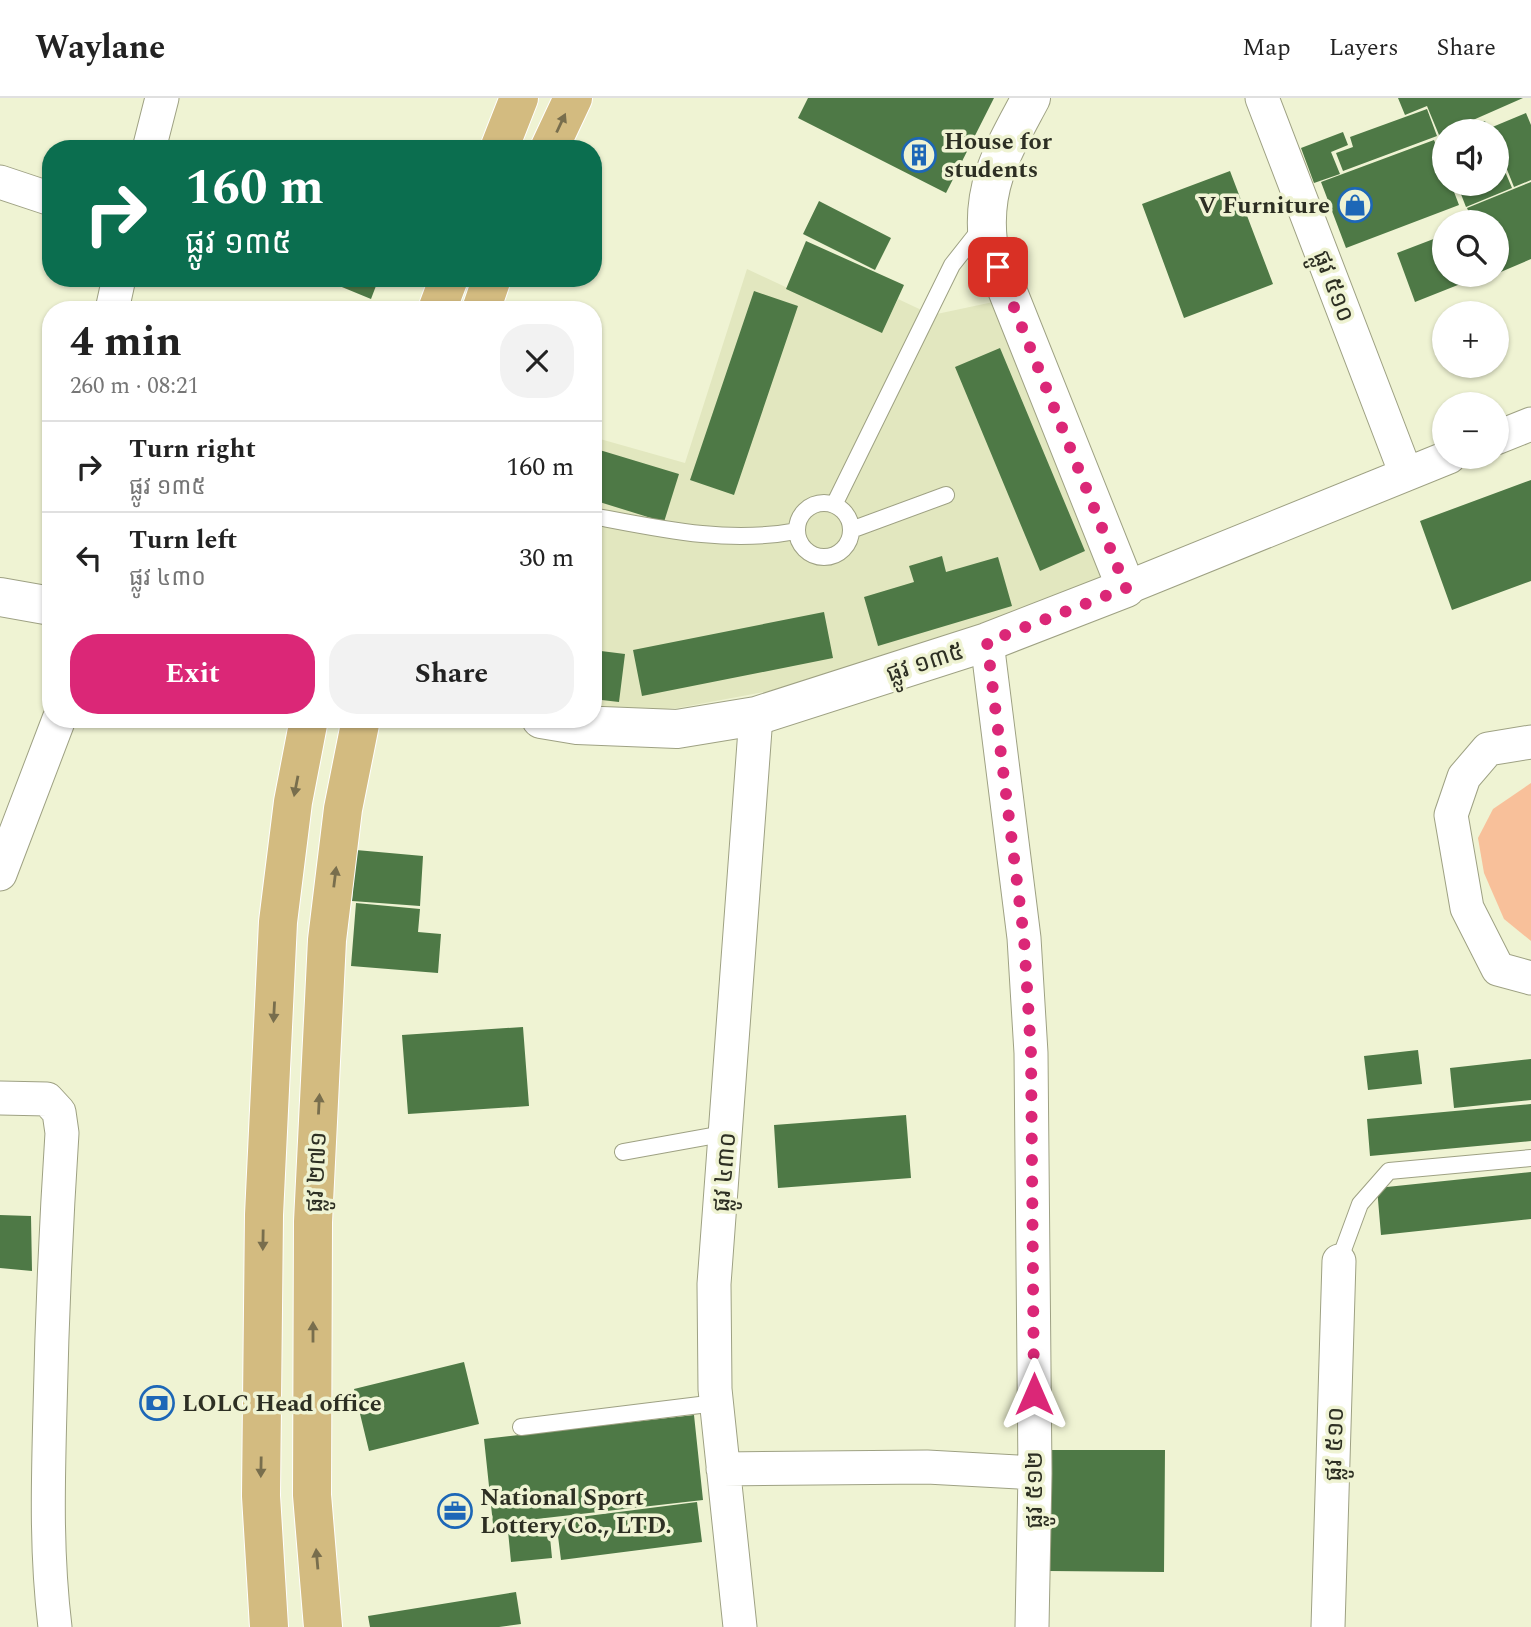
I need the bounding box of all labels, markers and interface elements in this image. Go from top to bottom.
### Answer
text: Waylane [35,23,165,73]
text: Map [1242,30,1291,66]
text: Layers [1329,30,1399,66]
text: Share [1437,30,1496,66]
one-way arrow [556,113,567,134]
map controls [1432,119,1509,469]
button: sound [1432,119,1509,196]
place label: House for students [944,124,1053,188]
building icon: House for students [900,136,938,174]
text: 160 m [185,151,324,226]
icon: right [70,168,161,259]
shop icon: V Furniture [1336,186,1374,224]
place label: V Furniture [1198,188,1330,224]
button: search [1432,210,1509,287]
text: ផ្លូវ ១៣៥ [185,219,292,268]
pin [968,237,1028,297]
street label: ផ្លូវ ៥១០ [1300,245,1363,329]
icon: arrive [979,248,1017,286]
button: + [1432,301,1509,378]
text: 4 min [70,311,182,374]
button: close [500,324,574,398]
text: 260 m · 08:21 [70,369,199,404]
button: − [1432,392,1509,469]
text: Turn right [129,429,256,469]
text: 160 m [506,447,574,487]
icon: right [70,448,108,486]
text: ផ្លូវ ១៣៥ [129,470,206,505]
text: Turn left [129,520,237,560]
text: 30 m [519,538,574,578]
icon: left [70,539,108,577]
text: ផ្លូវ ៤៣០ [129,561,206,596]
street label: ផ្លូវ ១៣៥ [882,633,970,695]
button: Exit [70,634,315,714]
button: Share [329,634,574,714]
one-way arrow [291,775,302,797]
one-way arrow [329,866,340,888]
one-way arrow [268,1002,279,1024]
one-way arrow [314,1093,325,1115]
street label: ផ្លូវ ២៧១ [297,1131,340,1214]
street label: ផ្លូវ ៤៣០ [704,1131,750,1214]
one-way arrow [257,1229,269,1251]
one-way arrow [307,1320,319,1342]
position arrow [997,1357,1071,1431]
bank icon: LOLC Head office [138,1384,176,1422]
place label: LOLC Head office [182,1386,382,1422]
street label: ផ្លូវ ៥១០ [1316,1406,1357,1482]
street label: ផ្លូវ ៥១២ [1017,1451,1056,1529]
one-way arrow [255,1456,267,1478]
place label: National Sport Lottery Co., LTD. [480,1480,672,1544]
office icon: National Sport Lottery Co., LTD. [436,1492,474,1530]
one-way arrow [311,1548,322,1570]

